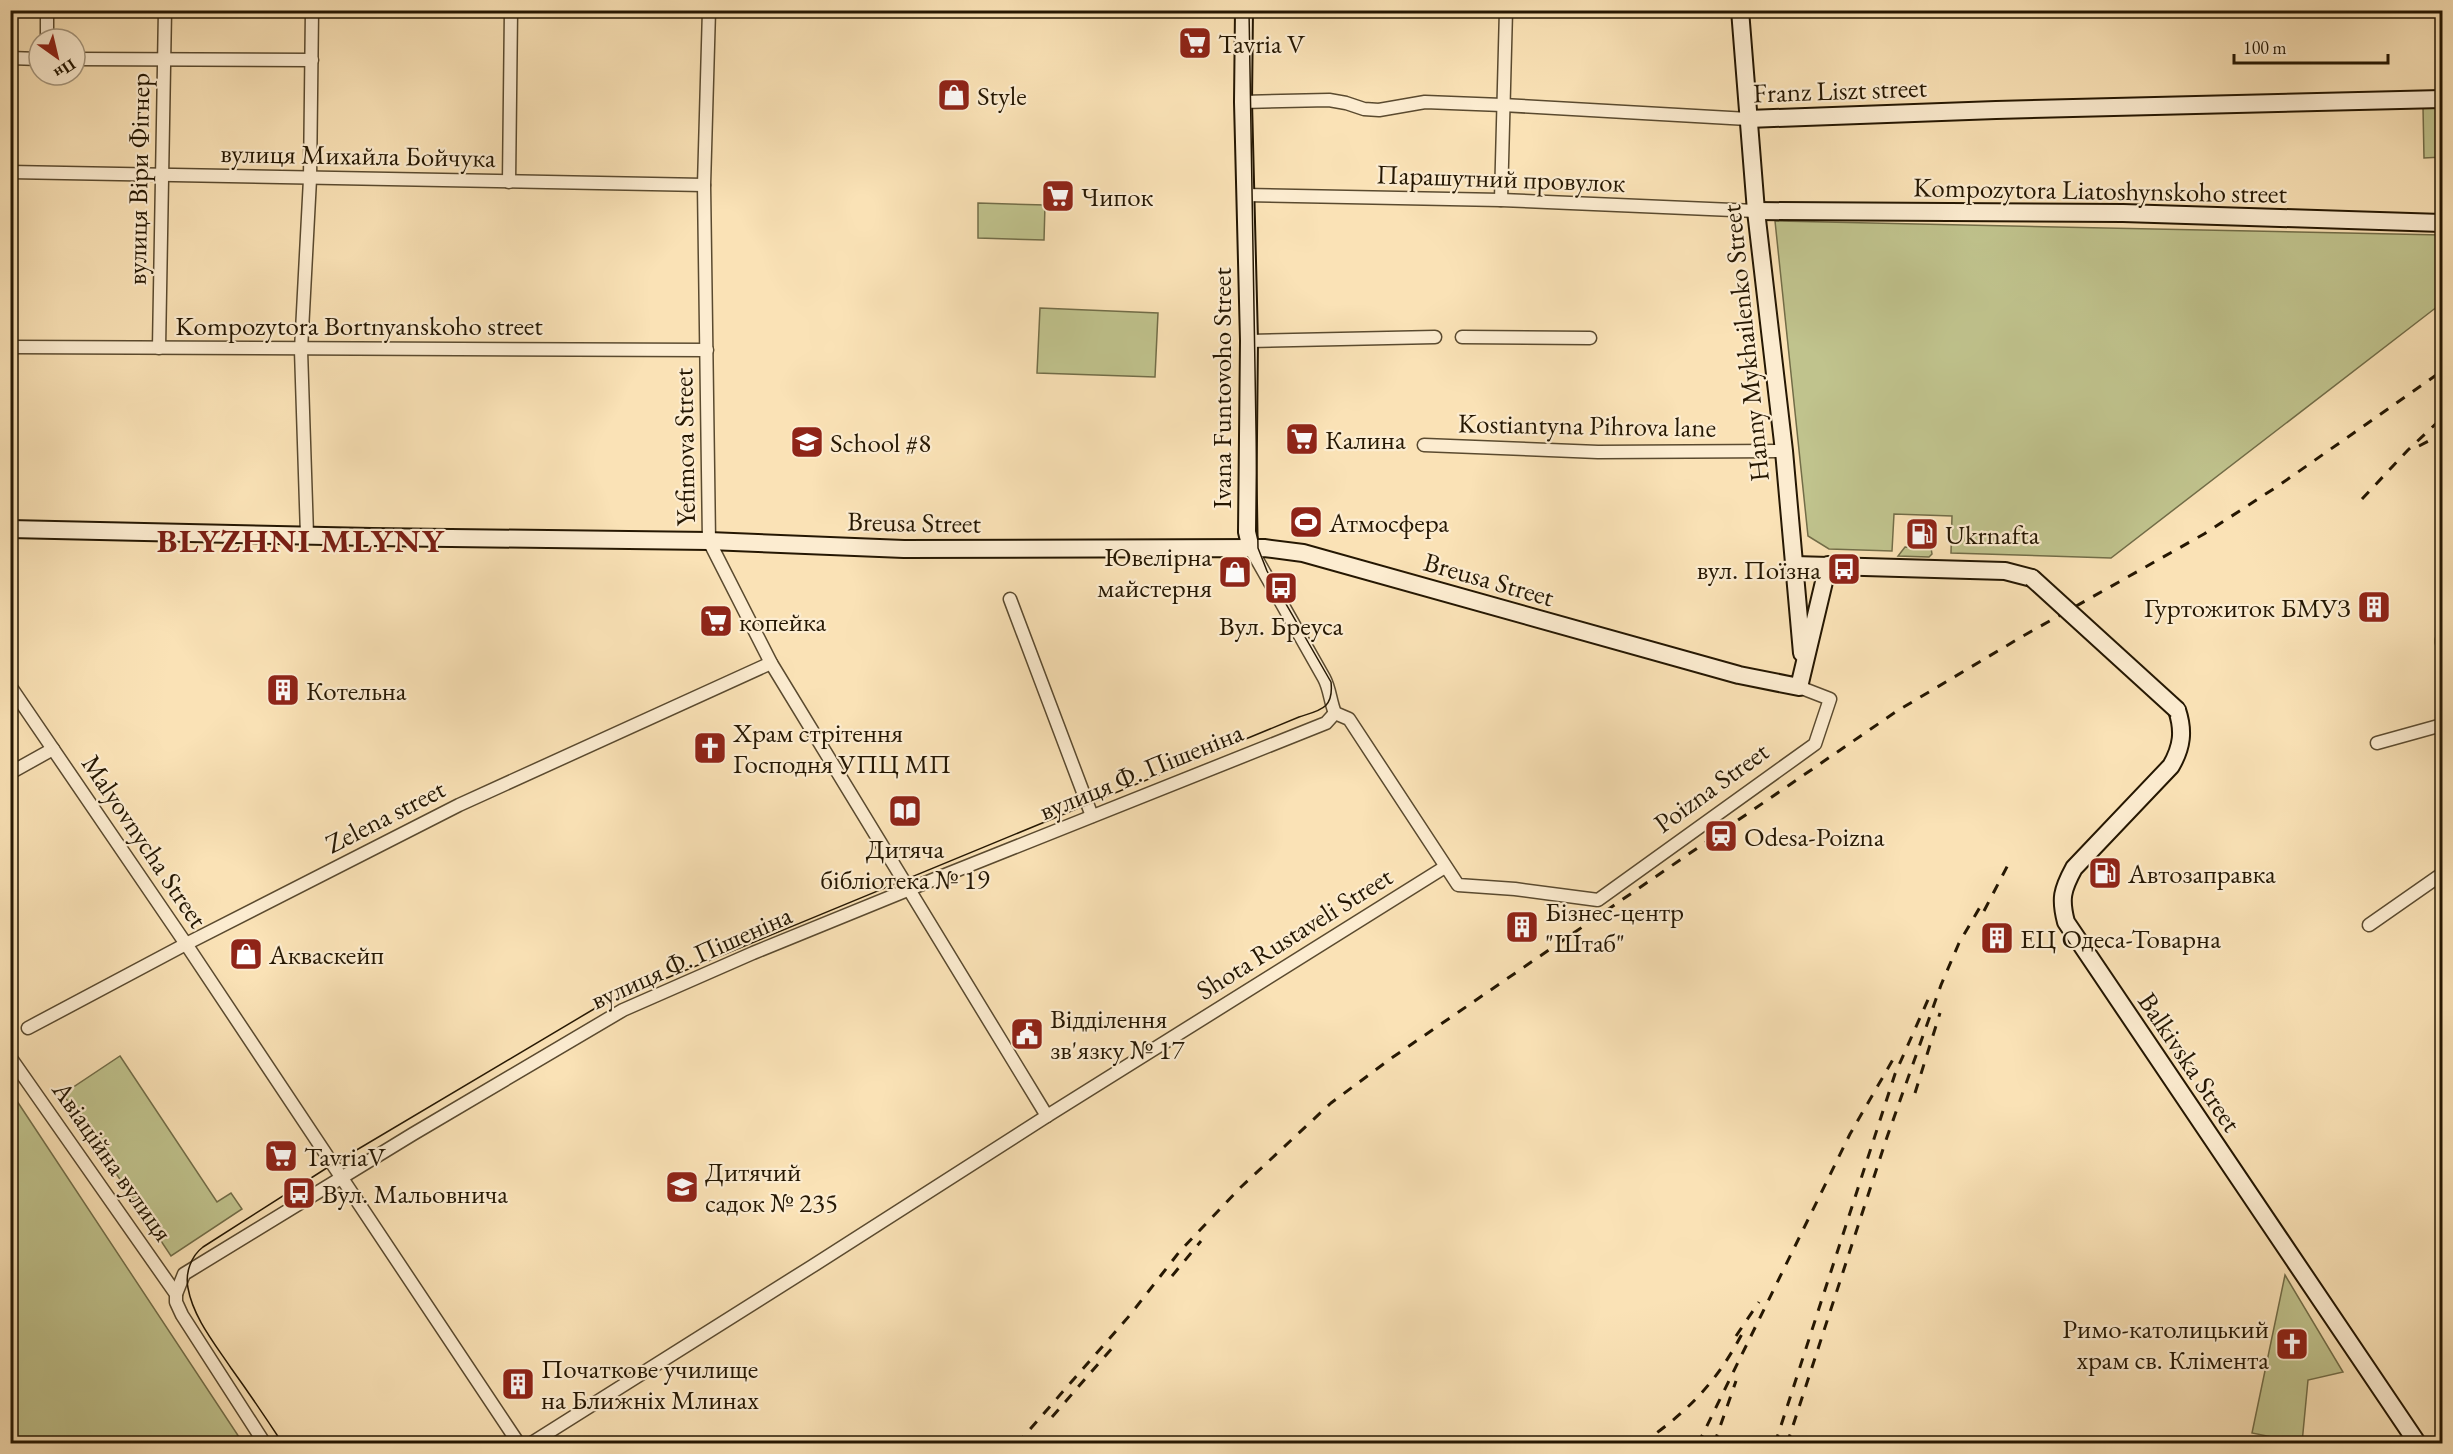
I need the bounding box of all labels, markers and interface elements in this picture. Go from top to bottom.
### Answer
supermarket icon: Tavria V [1177,25,1213,61]
place label: Tavria V [1218,26,1306,61]
north arrow [27,27,87,87]
scale bar [2234,27,2388,65]
text: 100 m [2243,36,2287,59]
text: Пн [50,54,80,84]
street label: Franz Liszt street [1752,69,1928,111]
street label: вулиця Віри Фігнер [119,73,157,285]
shop icon: Style [936,77,972,113]
place label: Style [977,78,1027,113]
street label: вулиця Михайла Бойчука [220,135,496,175]
street label: Парашутний провулок [1376,156,1626,200]
street label: Kompozytora Liatoshynskoho street [1913,169,2288,211]
supermarket icon: Чипок [1040,178,1076,214]
place label: Чипок [1081,179,1154,214]
street label: Hanny Mykhailenko Street [1713,202,1777,483]
street label: Ivana Funtovoho Street [1204,267,1239,509]
street label: Kompozytora Bortnyanskoho street [175,308,543,343]
street label: Yefimova Street [665,367,703,526]
street label: Kostiantyna Pihrova lane [1458,405,1716,445]
supermarket icon: Калина [1284,421,1320,457]
place label: Калина [1325,422,1406,457]
school or university icon: School #8 [789,424,825,460]
place label: School #8 [830,425,931,460]
street label: Breusa Street [847,503,982,541]
sports icon: Атмосфера [1288,504,1324,540]
place label: Атмосфера [1328,505,1449,540]
fuel station icon: Ukrnafta [1904,516,1940,552]
place label: Ukrnafta [1945,517,2040,552]
district label: BLYZHNI MLYNY [157,519,445,562]
place label: Ювелірна майстерня [1097,539,1212,605]
street label: Breusa Street [1420,544,1559,614]
bus stop icon: вул. Поїзна [1826,551,1862,587]
place label: вул. Поїзна [1697,552,1821,587]
shop icon: Ювелірна майстерня [1217,554,1253,590]
bus stop icon: Вул. Бреуса [1263,570,1299,606]
building icon: Гуртожиток БМУЗ [2356,589,2392,625]
place label: Гуртожиток БМУЗ [2144,590,2351,625]
supermarket icon: копейка [698,603,734,639]
place label: копейка [739,604,827,639]
place label: Вул. Бреуса [1219,608,1343,643]
building icon: Котельна [265,672,301,708]
place label: Котельна [306,673,407,708]
street label: вулиця Ф. Пішеніна [1034,714,1248,828]
place label: Храм стрітення Господня УПЦ МП [732,715,951,781]
church icon: Храм стрітення Господня УПЦ МП [692,730,728,766]
street label: Poizna Street [1647,733,1776,840]
street label: Malyovnycha Street [74,748,216,935]
street label: Zelena street [319,771,451,861]
library icon: Дитяча бібліотека № 19 [887,793,923,829]
station icon: Odesa-Poizna [1703,818,1739,854]
place label: Odesa-Poizna [1744,819,1885,854]
place label: Дитяча бібліотека № 19 [820,831,990,897]
fuel station icon: Автозаправка [2087,855,2123,891]
place label: Автозаправка [2127,856,2276,891]
street label: Shota Rustaveli Street [1189,858,1399,1007]
place label: Бізнес-центр "Штаб" [1545,894,1684,960]
street label: вулиця Ф. Пішеніна [585,897,797,1017]
building icon: Бізнес-центр "Штаб" [1504,909,1540,945]
building icon: ЕЦ Одеса-Товарна [1979,920,2015,956]
place label: ЕЦ Одеса-Товарна [2020,921,2221,956]
shop icon: Акваскейп [228,936,264,972]
place label: Акваскейп [268,937,384,972]
street label: Balkivska Street [2130,985,2250,1139]
place label: Відділення зв'язку № 17 [1050,1001,1185,1067]
public building icon: Відділення зв'язку № 17 [1009,1016,1045,1052]
street label: Авіаційна вулиця [44,1073,181,1248]
supermarket icon: TavriaV [263,1138,299,1174]
place label: TavriaV [304,1139,387,1174]
place label: Дитячий садок № 235 [705,1154,838,1220]
school or university icon: Дитячий садок № 235 [664,1169,700,1205]
bus stop icon: Вул. Мальовнича [281,1175,317,1211]
place label: Вул. Мальовнича [322,1176,508,1211]
place label: Римо-католицький храм св. Клімента [2062,1311,2269,1377]
church icon: Римо-католицький храм св. Клімента [2274,1326,2310,1362]
place label: Початкове училище на Ближніх Млинах [541,1351,759,1417]
building icon: Початкове училище на Ближніх Млинах [500,1366,536,1402]

